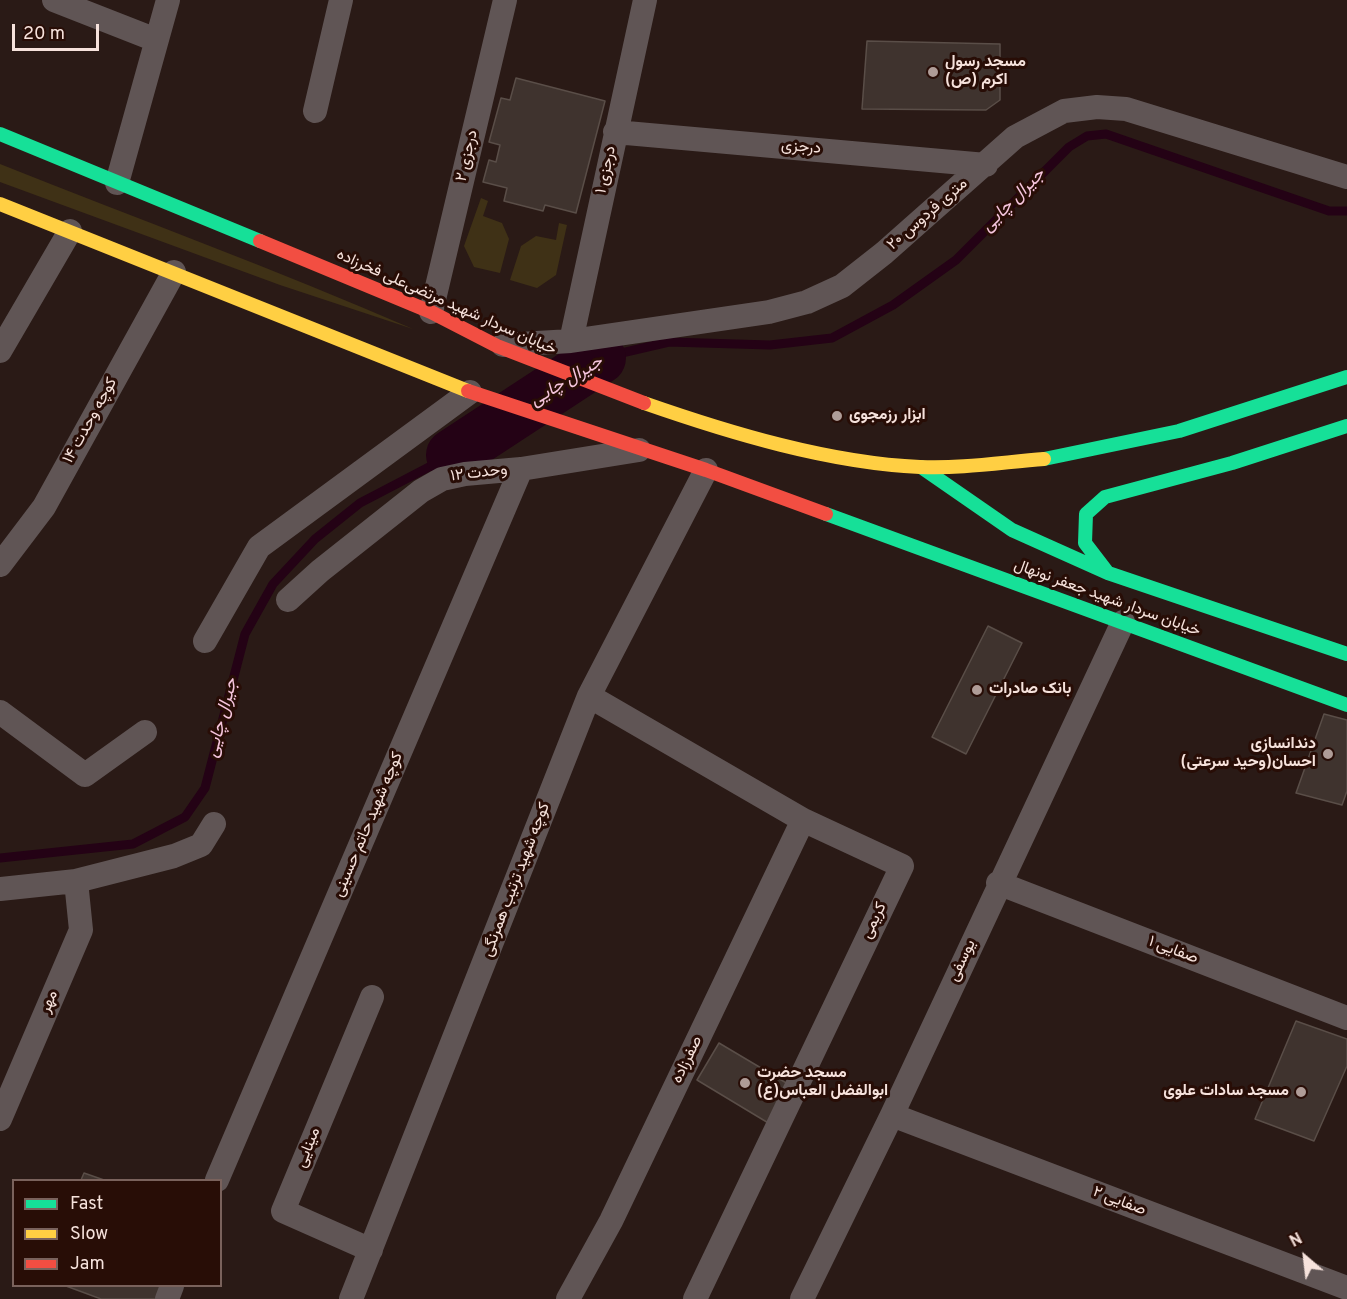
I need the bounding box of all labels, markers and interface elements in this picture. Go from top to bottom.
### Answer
scale bar [15,12,102,50]
text: 20 m [23,23,65,46]
place label: مسجد رسول اکرم (ص) [945,53,1026,91]
marker: مسجد رسول اکرم (ص) [926,65,940,79]
street label: درجزی ۲ [453,128,483,184]
street label: درجزی [780,137,822,159]
street label: درجزی ۱ [593,144,621,196]
water label: جیرال چایی [978,165,1050,237]
street label: ۲۰ متری فردوس [884,175,972,255]
street label: خیابان سردار شهید مرتضی‌علی فخرزاده [333,246,559,360]
water label: جیرال چایی [527,352,607,412]
street label: کوچه وحدت ۱۴ [60,375,122,467]
place label: ابزار رزمجوی [849,406,926,426]
marker: ابزار رزمجوی [830,409,844,423]
street label: وحدت ۱۲ [450,461,508,487]
street label: خیابان سردار شهید جعفر نونهال [1011,556,1203,642]
water label: جیرال چایی [202,676,244,760]
place label: بانک صادرات [989,680,1071,700]
marker: بانک صادرات [970,683,984,697]
place label: دندانسازی احسان(وحید سرعتی) [1181,735,1316,773]
marker: دندانسازی احسان(وحید سرعتی) [1321,747,1335,761]
street label: کوچه شهید حاتم حسینی [330,750,408,900]
street label: کوچه شهید ترتیب همرنگی [479,800,555,960]
street label: کریمی [858,900,892,942]
street label: صفایی ۱ [1146,933,1200,969]
street label: یوسفی [945,937,981,985]
street label: مهر [37,988,63,1016]
street label: صفرزاده [668,1033,708,1087]
place label: مسجد حضرت ابوالفضل العباس(ع) [757,1064,888,1102]
marker: مسجد حضرت ابوالفضل العباس(ع) [738,1076,752,1090]
place label: مسجد سادات علوی [1163,1082,1289,1102]
marker: مسجد سادات علوی [1294,1085,1308,1099]
street label: مینایی [292,1125,326,1171]
legend [12,1179,222,1287]
street label: صفایی ۲ [1090,1183,1148,1221]
text: Fast [70,1193,103,1216]
text: Slow [70,1223,108,1246]
north arrow [1275,1227,1335,1287]
text: N [1287,1230,1306,1253]
text: Jam [70,1253,105,1276]

